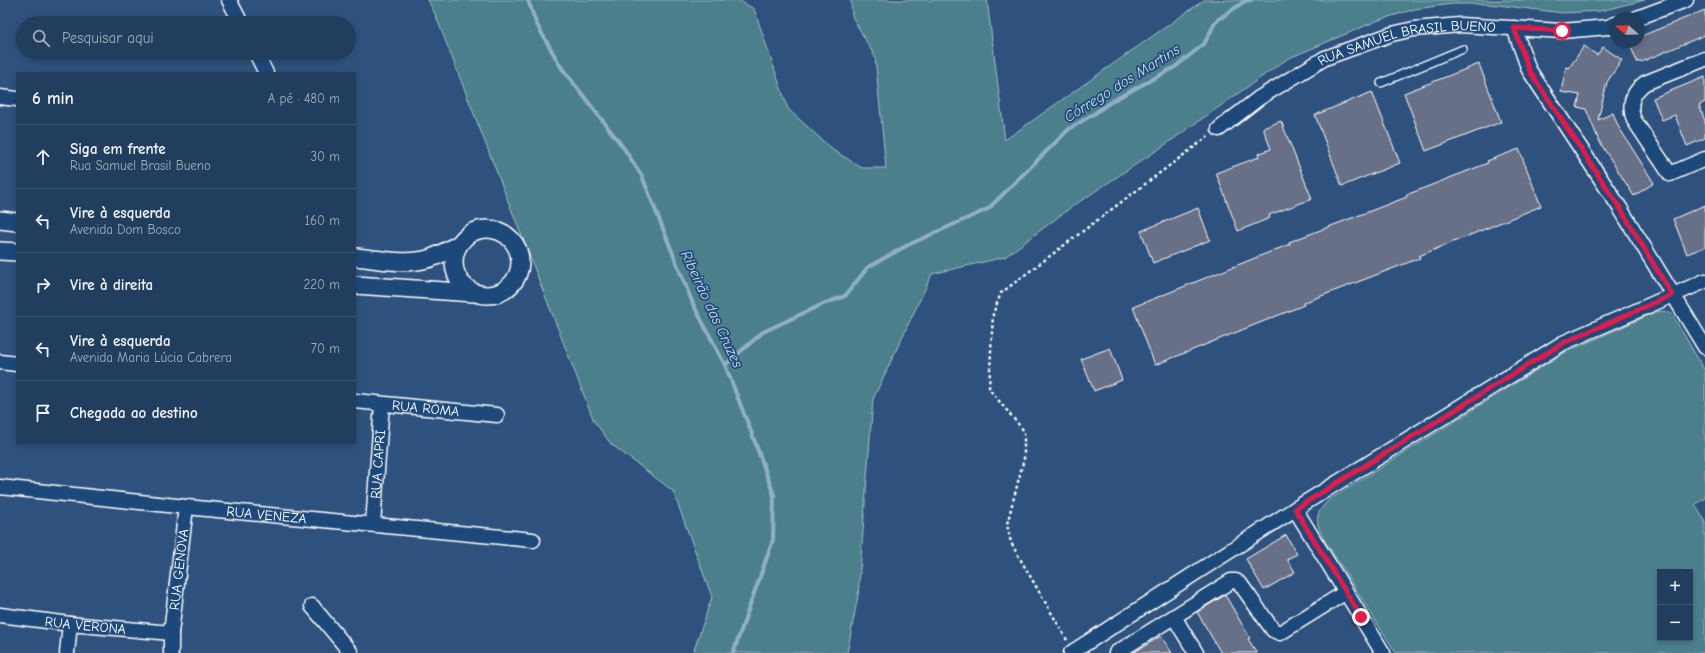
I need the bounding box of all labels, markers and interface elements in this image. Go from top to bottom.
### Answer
north arrow [1609,12,1645,48]
search box [16,16,356,60]
street label: RUA SAMUEL BRASIL BUENO [1314,16,1496,69]
route start [1553,22,1571,40]
icon: search [30,27,52,49]
text: Pesquisar aqui [62,29,154,47]
water label: Córrego dos Martins [1061,40,1184,126]
text: 6 min [32,89,74,108]
text: A pé · 480 m [268,91,340,106]
text: Siga em frente [70,140,166,158]
icon: ahead [32,146,54,168]
text: 30 m [310,149,340,164]
text: Rua Samuel Brasil Bueno [70,158,211,173]
text: Vire à esquerda [70,204,171,222]
icon: left [32,210,54,232]
text: 160 m [305,213,340,228]
text: Avenida Dom Bosco [70,222,181,237]
water label: Ribeirão das Cruzes [677,248,747,371]
icon: right [32,274,54,296]
text: Vire à direita [70,276,153,294]
text: 220 m [303,277,340,292]
text: Vire à esquerda [70,332,171,350]
icon: left [32,338,54,360]
text: 70 m [311,341,340,356]
text: Avenida Maria Lúcia Cabrera [70,350,232,365]
street label: RUA ROMA [391,396,460,420]
icon: arrive [32,402,54,424]
text: Chegada ao destino [70,404,198,422]
street label: RUA CAPRI [366,429,389,499]
street label: RUA VENEZA [226,502,307,527]
street label: RUA GENOVA [165,528,192,611]
map controls [1657,569,1693,641]
button: + [1657,569,1693,605]
button: − [1657,605,1693,641]
route end [1352,608,1370,626]
street label: RUA VERONA [44,612,127,637]

